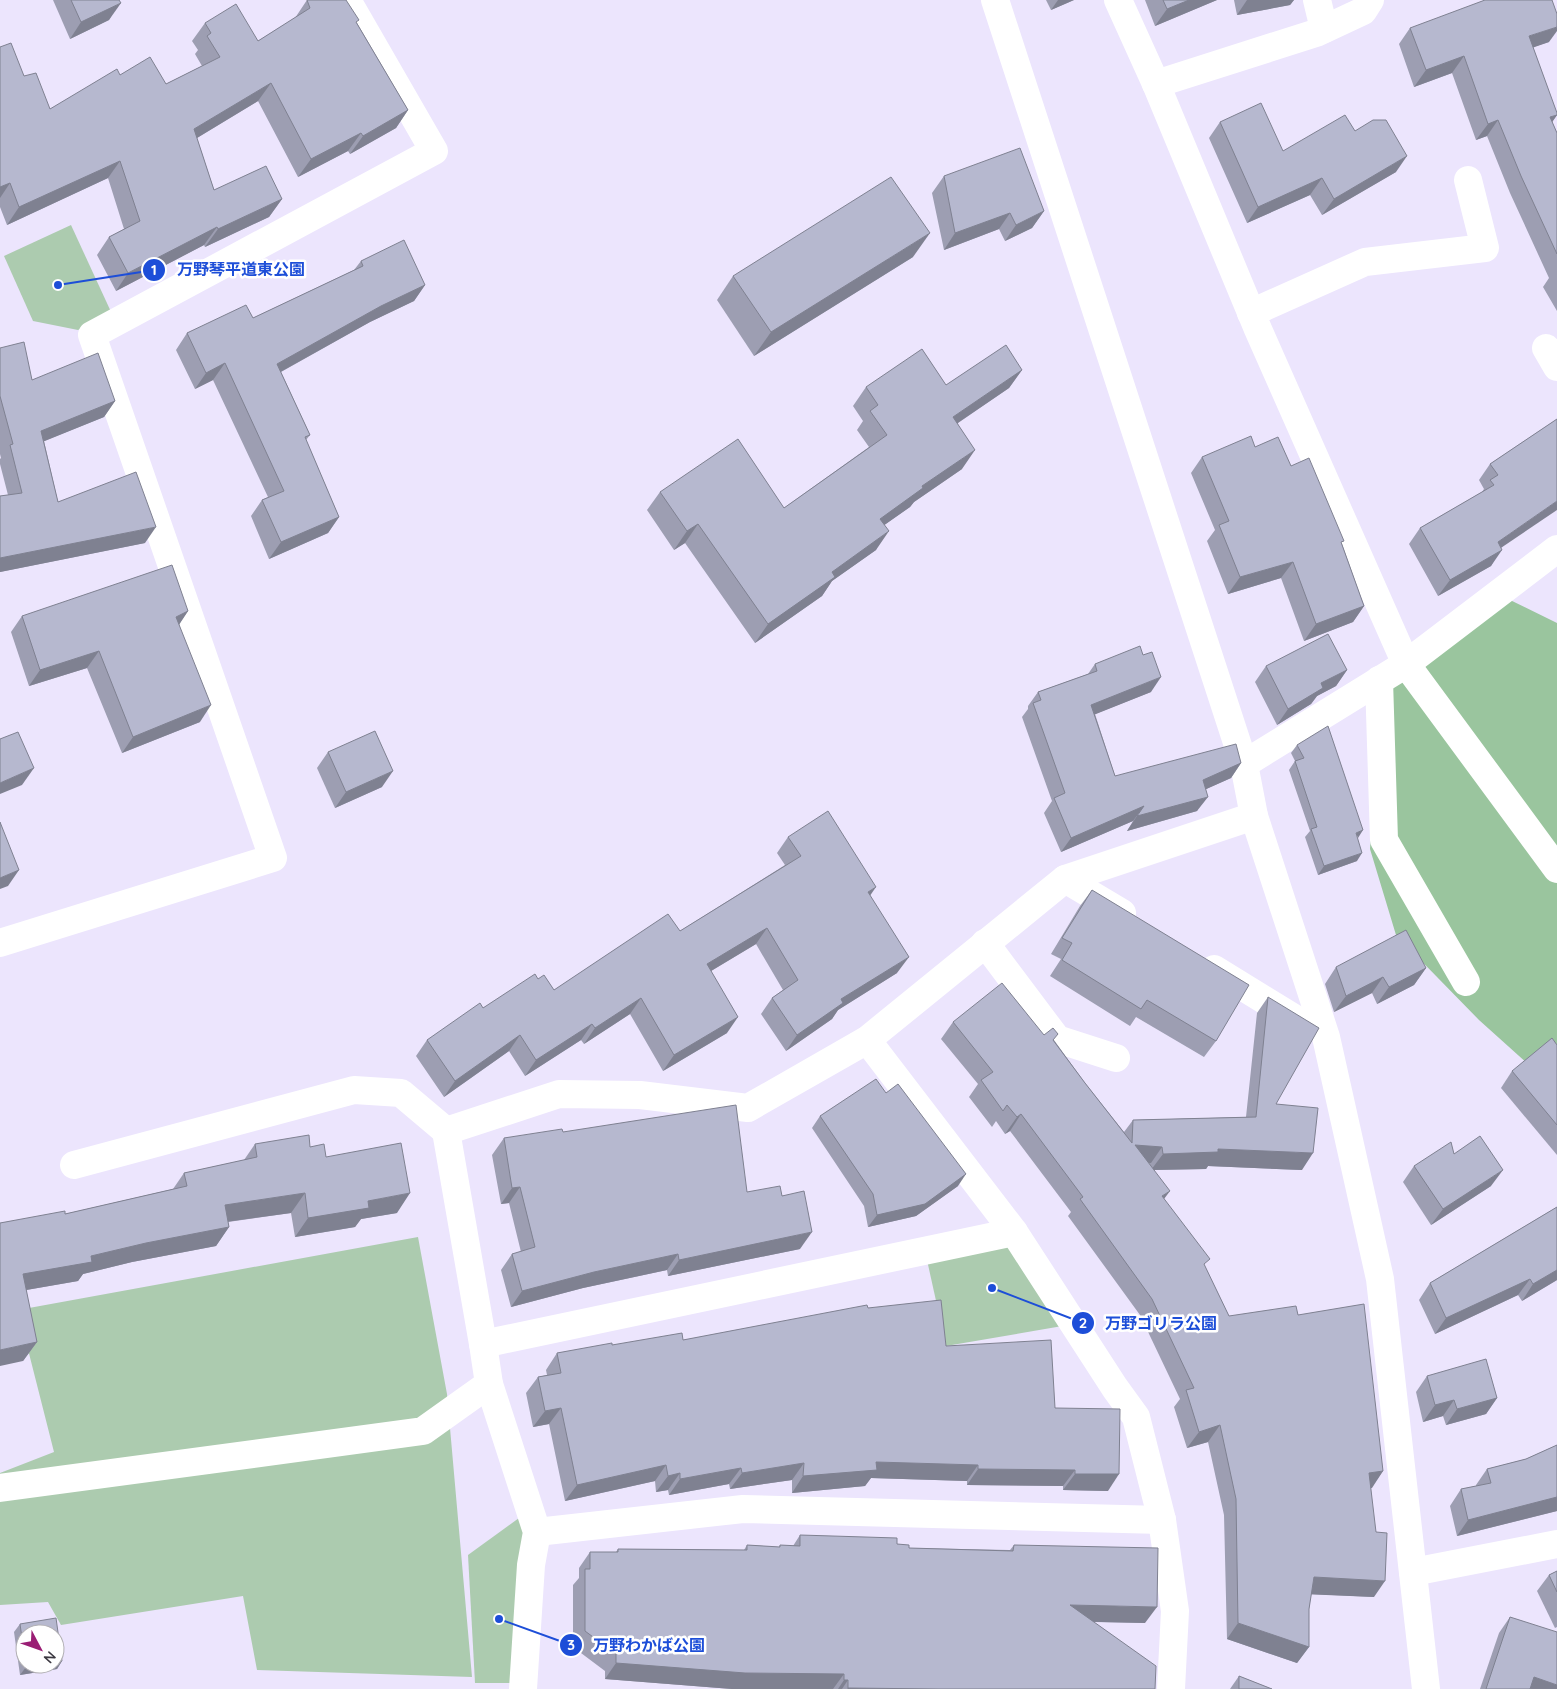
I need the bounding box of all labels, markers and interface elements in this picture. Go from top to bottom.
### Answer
callout: 万野琴平道東公園 [142,254,315,285]
text: 万野琴平道東公園 [177,259,305,279]
text: 1 [151,260,157,279]
callout: 万野ゴリラ公園 [1070,1308,1227,1339]
text: 2 [1079,1313,1087,1332]
text: 万野ゴリラ公園 [1105,1313,1217,1333]
north arrow [15,1624,65,1674]
callout: 万野わかば公園 [558,1630,715,1661]
text: 3 [567,1635,575,1654]
text: 万野わかば公園 [593,1635,705,1655]
text: N [40,1648,60,1667]

